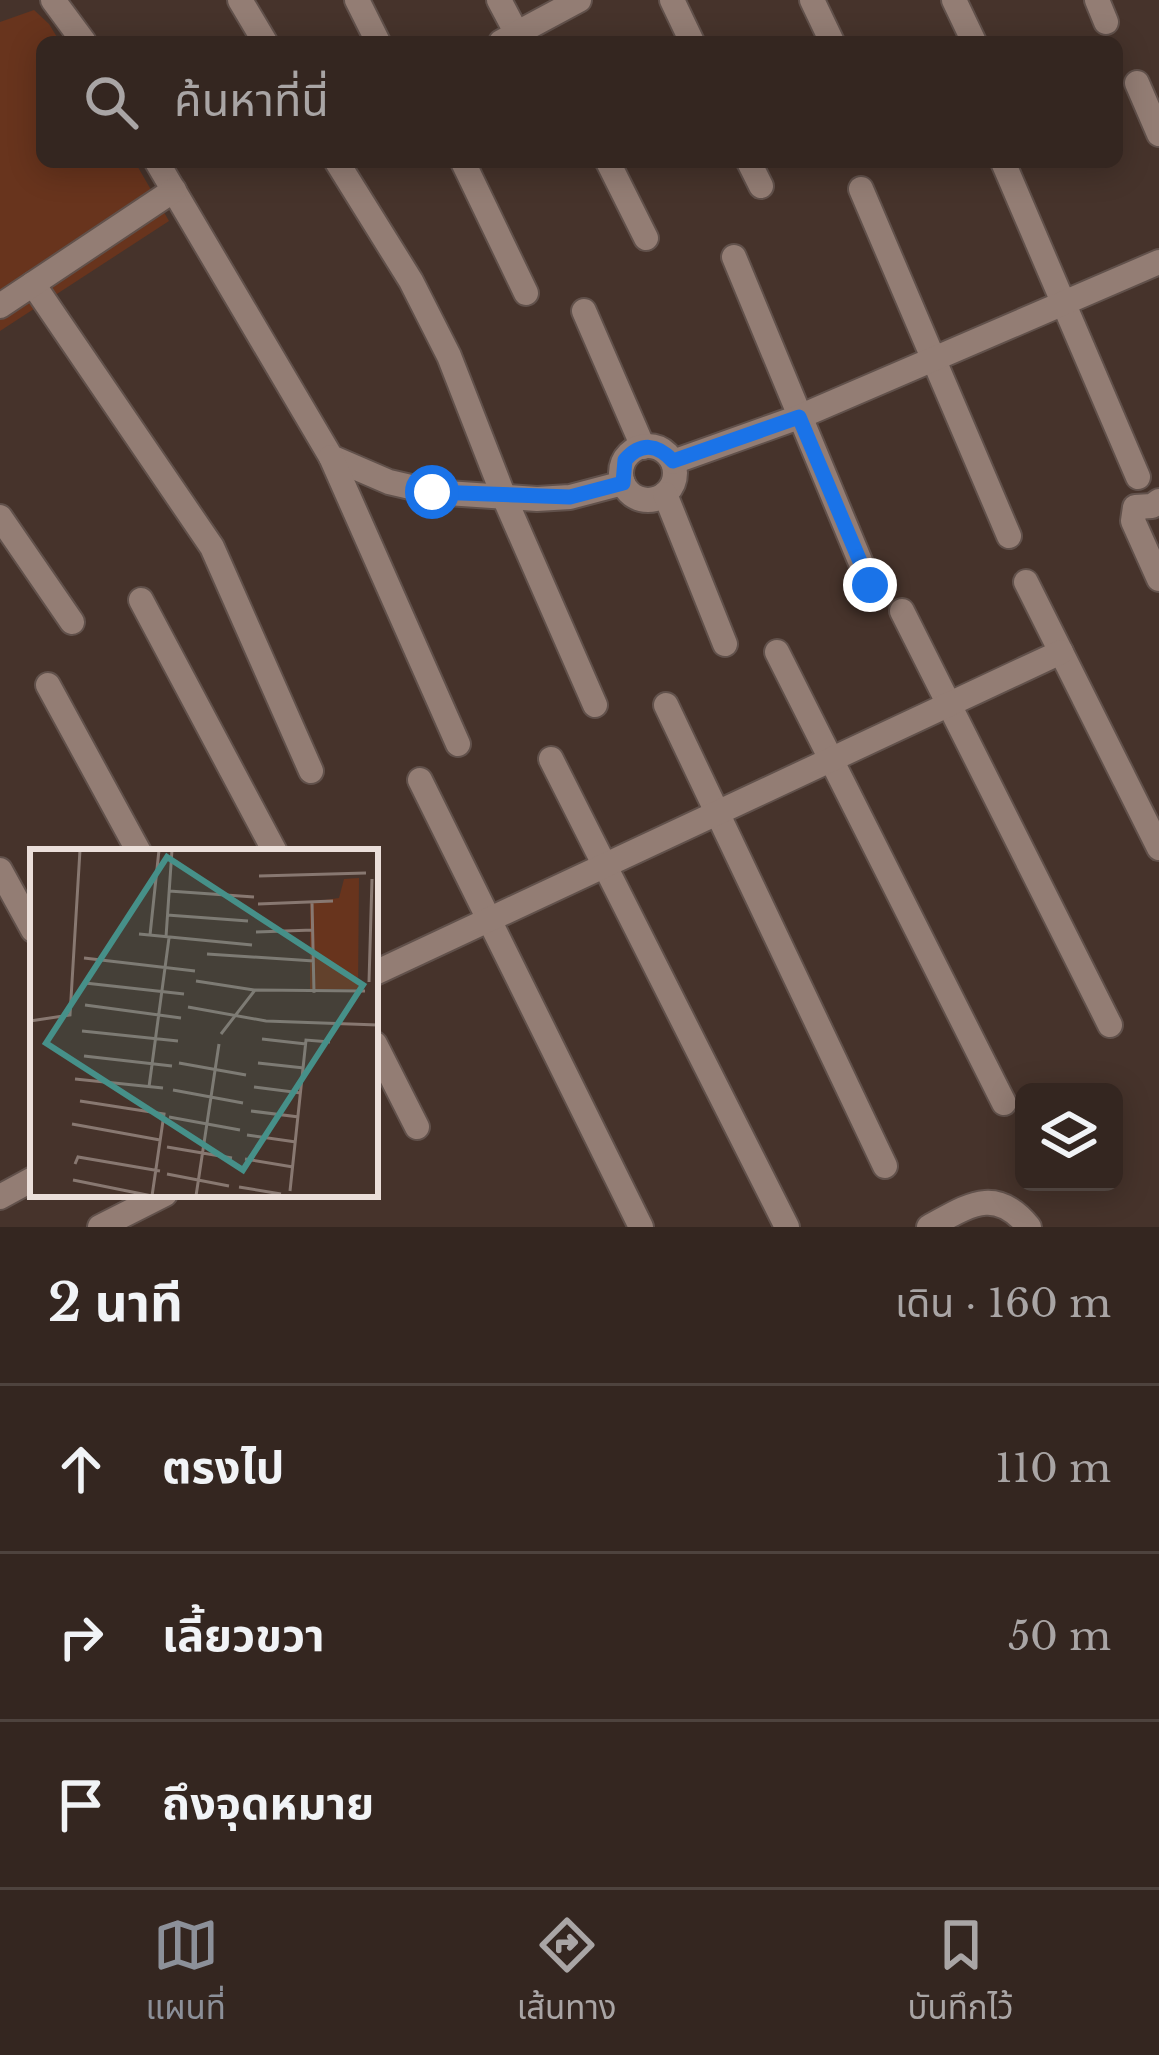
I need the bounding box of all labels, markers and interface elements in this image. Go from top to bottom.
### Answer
search box [36,36,1123,168]
icon: search [78,69,144,135]
text: ค้นหาที่นี่ [174,72,329,128]
route start [405,465,459,519]
route end [843,558,897,612]
inset map [30,849,378,1197]
map controls [1015,1083,1123,1191]
button: layers [1015,1083,1123,1191]
text: 2 นาที [48,1272,183,1335]
text: เดิน · 160 m [895,1279,1111,1328]
icon: ahead [48,1436,114,1502]
text: ตรงไป [162,1439,284,1495]
text: 110 m [995,1444,1111,1493]
icon: right [48,1604,114,1670]
text: เลี้ยวขวา [162,1607,325,1663]
text: 50 m [1008,1612,1111,1661]
icon: arrive [48,1772,114,1838]
text: ถึงจุดหมาย [162,1775,374,1831]
tab: แผนที่ [145,1912,226,2034]
tab: เส้นทาง [517,1912,617,2034]
tab: บันทึกไว้ [908,1912,1014,2034]

